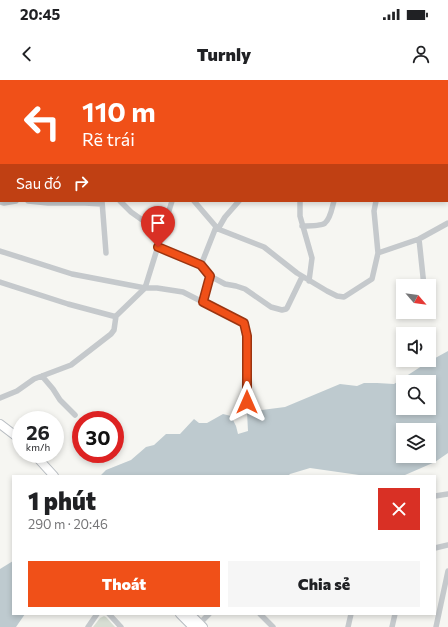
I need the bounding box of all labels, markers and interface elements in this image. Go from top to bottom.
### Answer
text: 20:45 [20,5,60,23]
icon: back [16,43,38,65]
text: Turnly [197,43,251,65]
icon: person [410,43,432,65]
text: 110 m [82,94,156,128]
icon: left [16,96,68,148]
text: Rẽ trái [82,128,135,150]
icon: right [70,172,92,194]
text: Sau đó [16,174,62,192]
pin [141,206,175,247]
icon: arrive [147,212,169,234]
north arrow [396,279,436,319]
map controls [396,279,436,463]
button: sound [396,327,436,367]
button: search [396,375,436,415]
position arrow [226,381,268,423]
speed limit sign: 30 [72,411,124,463]
text: 26 [26,420,50,444]
button: layers [396,423,436,463]
text: km/h [26,441,50,453]
text: 1 phút [28,486,96,515]
button: close [378,488,420,530]
text: 290 m · 20:46 [28,516,108,532]
button: Thoát [28,561,220,607]
button: Chia sẻ [228,561,420,607]

